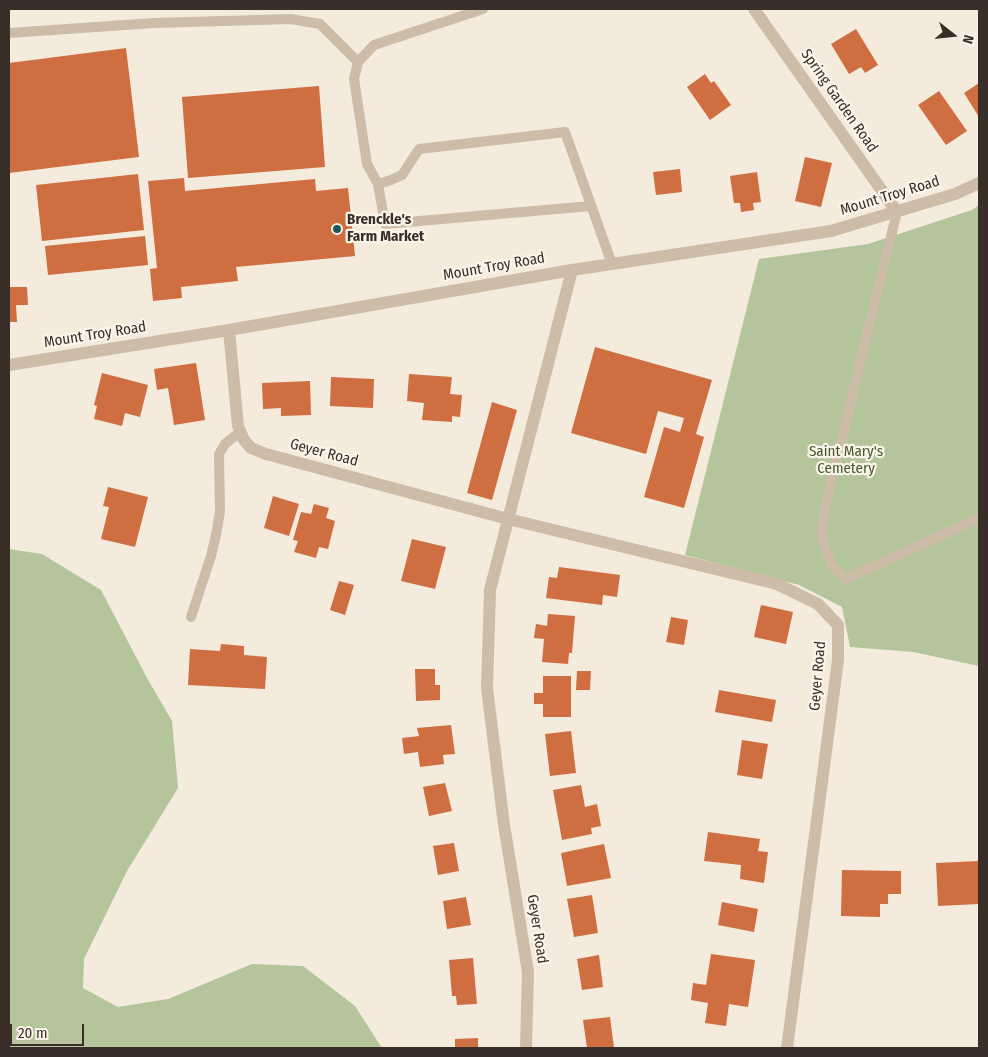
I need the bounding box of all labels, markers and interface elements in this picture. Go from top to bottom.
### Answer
north arrow [928,10,978,60]
text: N [959,33,977,46]
street label: Spring Garden Road [797,46,881,156]
street label: Mount Troy Road [838,172,942,220]
place label: Brenckle's Farm Market [347,211,424,246]
marker: Brenckle's Farm Market [331,223,343,235]
street label: Mount Troy Road [442,249,546,285]
street label: Mount Troy Road [43,318,147,352]
street label: Geyer Road [288,435,360,471]
park label: Saint Mary's Cemetery [809,443,883,478]
street label: Geyer Road [806,640,830,712]
street label: Geyer Road [523,893,551,965]
scale bar [12,1014,86,1046]
text: 20 m [18,1024,48,1042]

